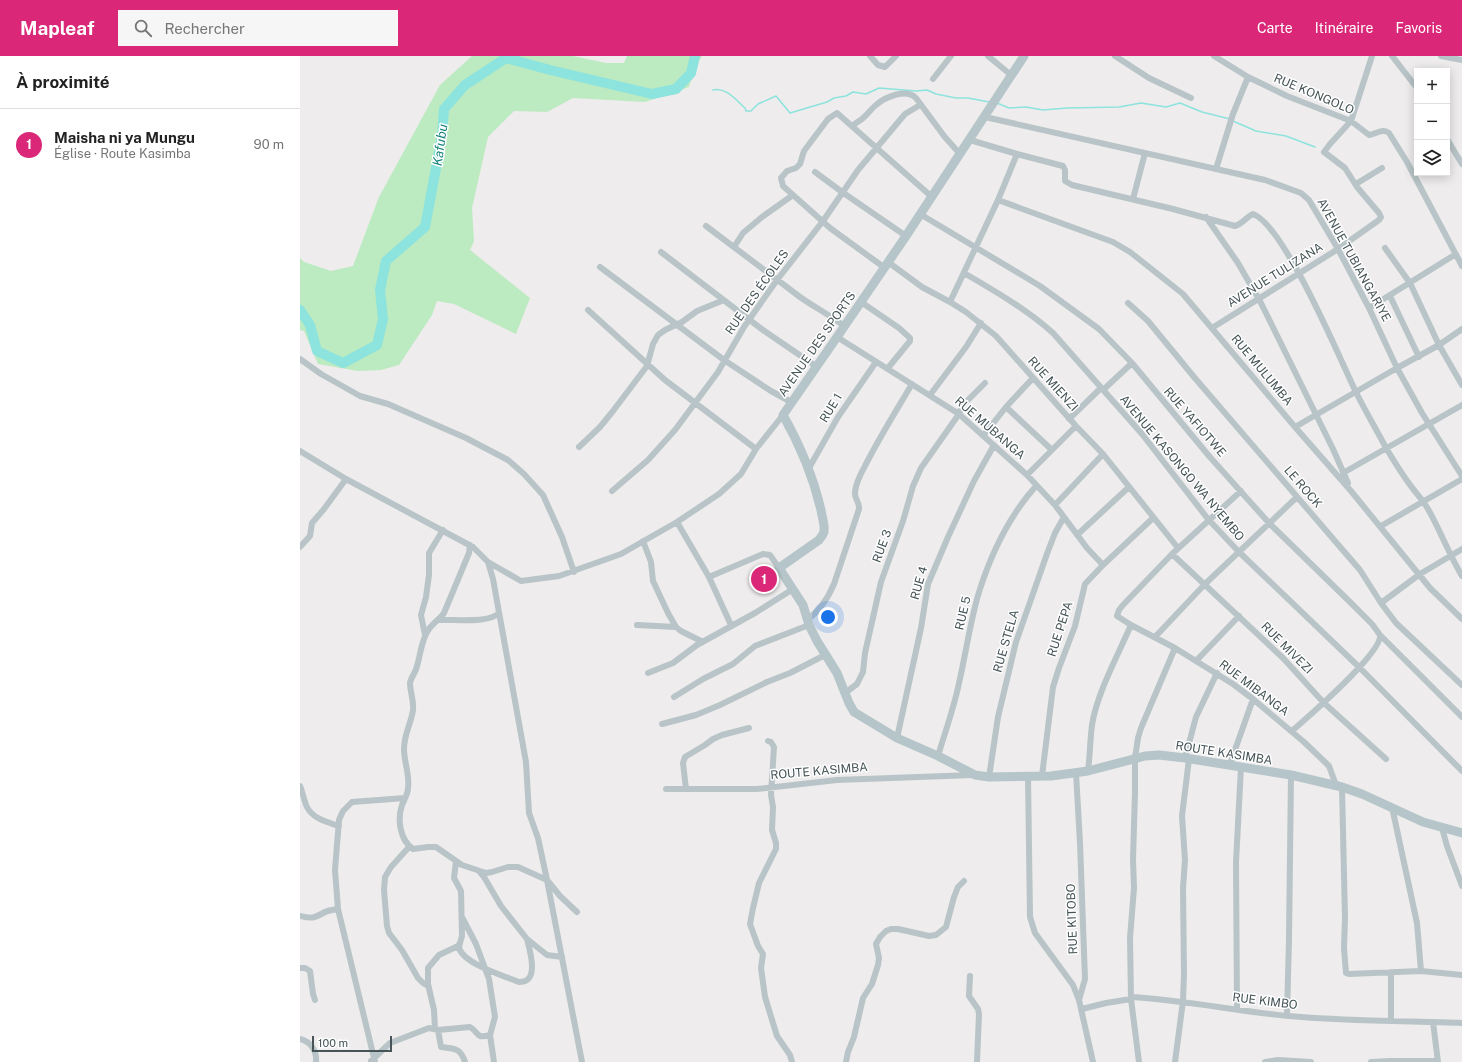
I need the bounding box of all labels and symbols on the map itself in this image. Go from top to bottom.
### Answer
street label: RUE KONGOLO [1272,71,1356,117]
water label: Kafubu [430,123,450,167]
street label: AVENUE TUBIANGARIYE [1314,196,1394,324]
street label: AVENUE TULIZANA [1225,240,1326,310]
street label: RUE DES ÉCOLES [722,247,792,337]
street label: AVENUE DES SPORTS [775,289,859,399]
street label: RUE MULUMBA [1228,332,1296,409]
street label: RUE MIENZI [1025,354,1081,414]
street label: RUE YAFIOTWE [1161,384,1229,460]
street label: RUE 1 [817,391,845,425]
street label: AVENUE KASONGO WA NYEMBO [1117,392,1247,544]
street label: RUE MUBANGA [952,394,1028,463]
street label: LE ROCK [1281,463,1325,511]
street label: RUE 3 [870,528,894,564]
pin: 1 [751,564,777,594]
street label: RUE 4 [908,564,931,601]
street label: RUE 5 [952,594,974,631]
street label: RUE PEPA [1044,599,1076,658]
your location [818,607,838,627]
street label: RUE STELA [990,607,1022,674]
street label: RUE MIVEZI [1258,619,1316,677]
street label: RUE MIBANGA [1216,657,1292,719]
street label: ROUTE KASIMBA [1175,738,1274,768]
street label: ROUTE KASIMBA [770,760,869,782]
street label: RUE KITOBO [1064,883,1080,955]
street label: RUE KIMBO [1232,990,1299,1012]
scale bar [312,1034,392,1053]

